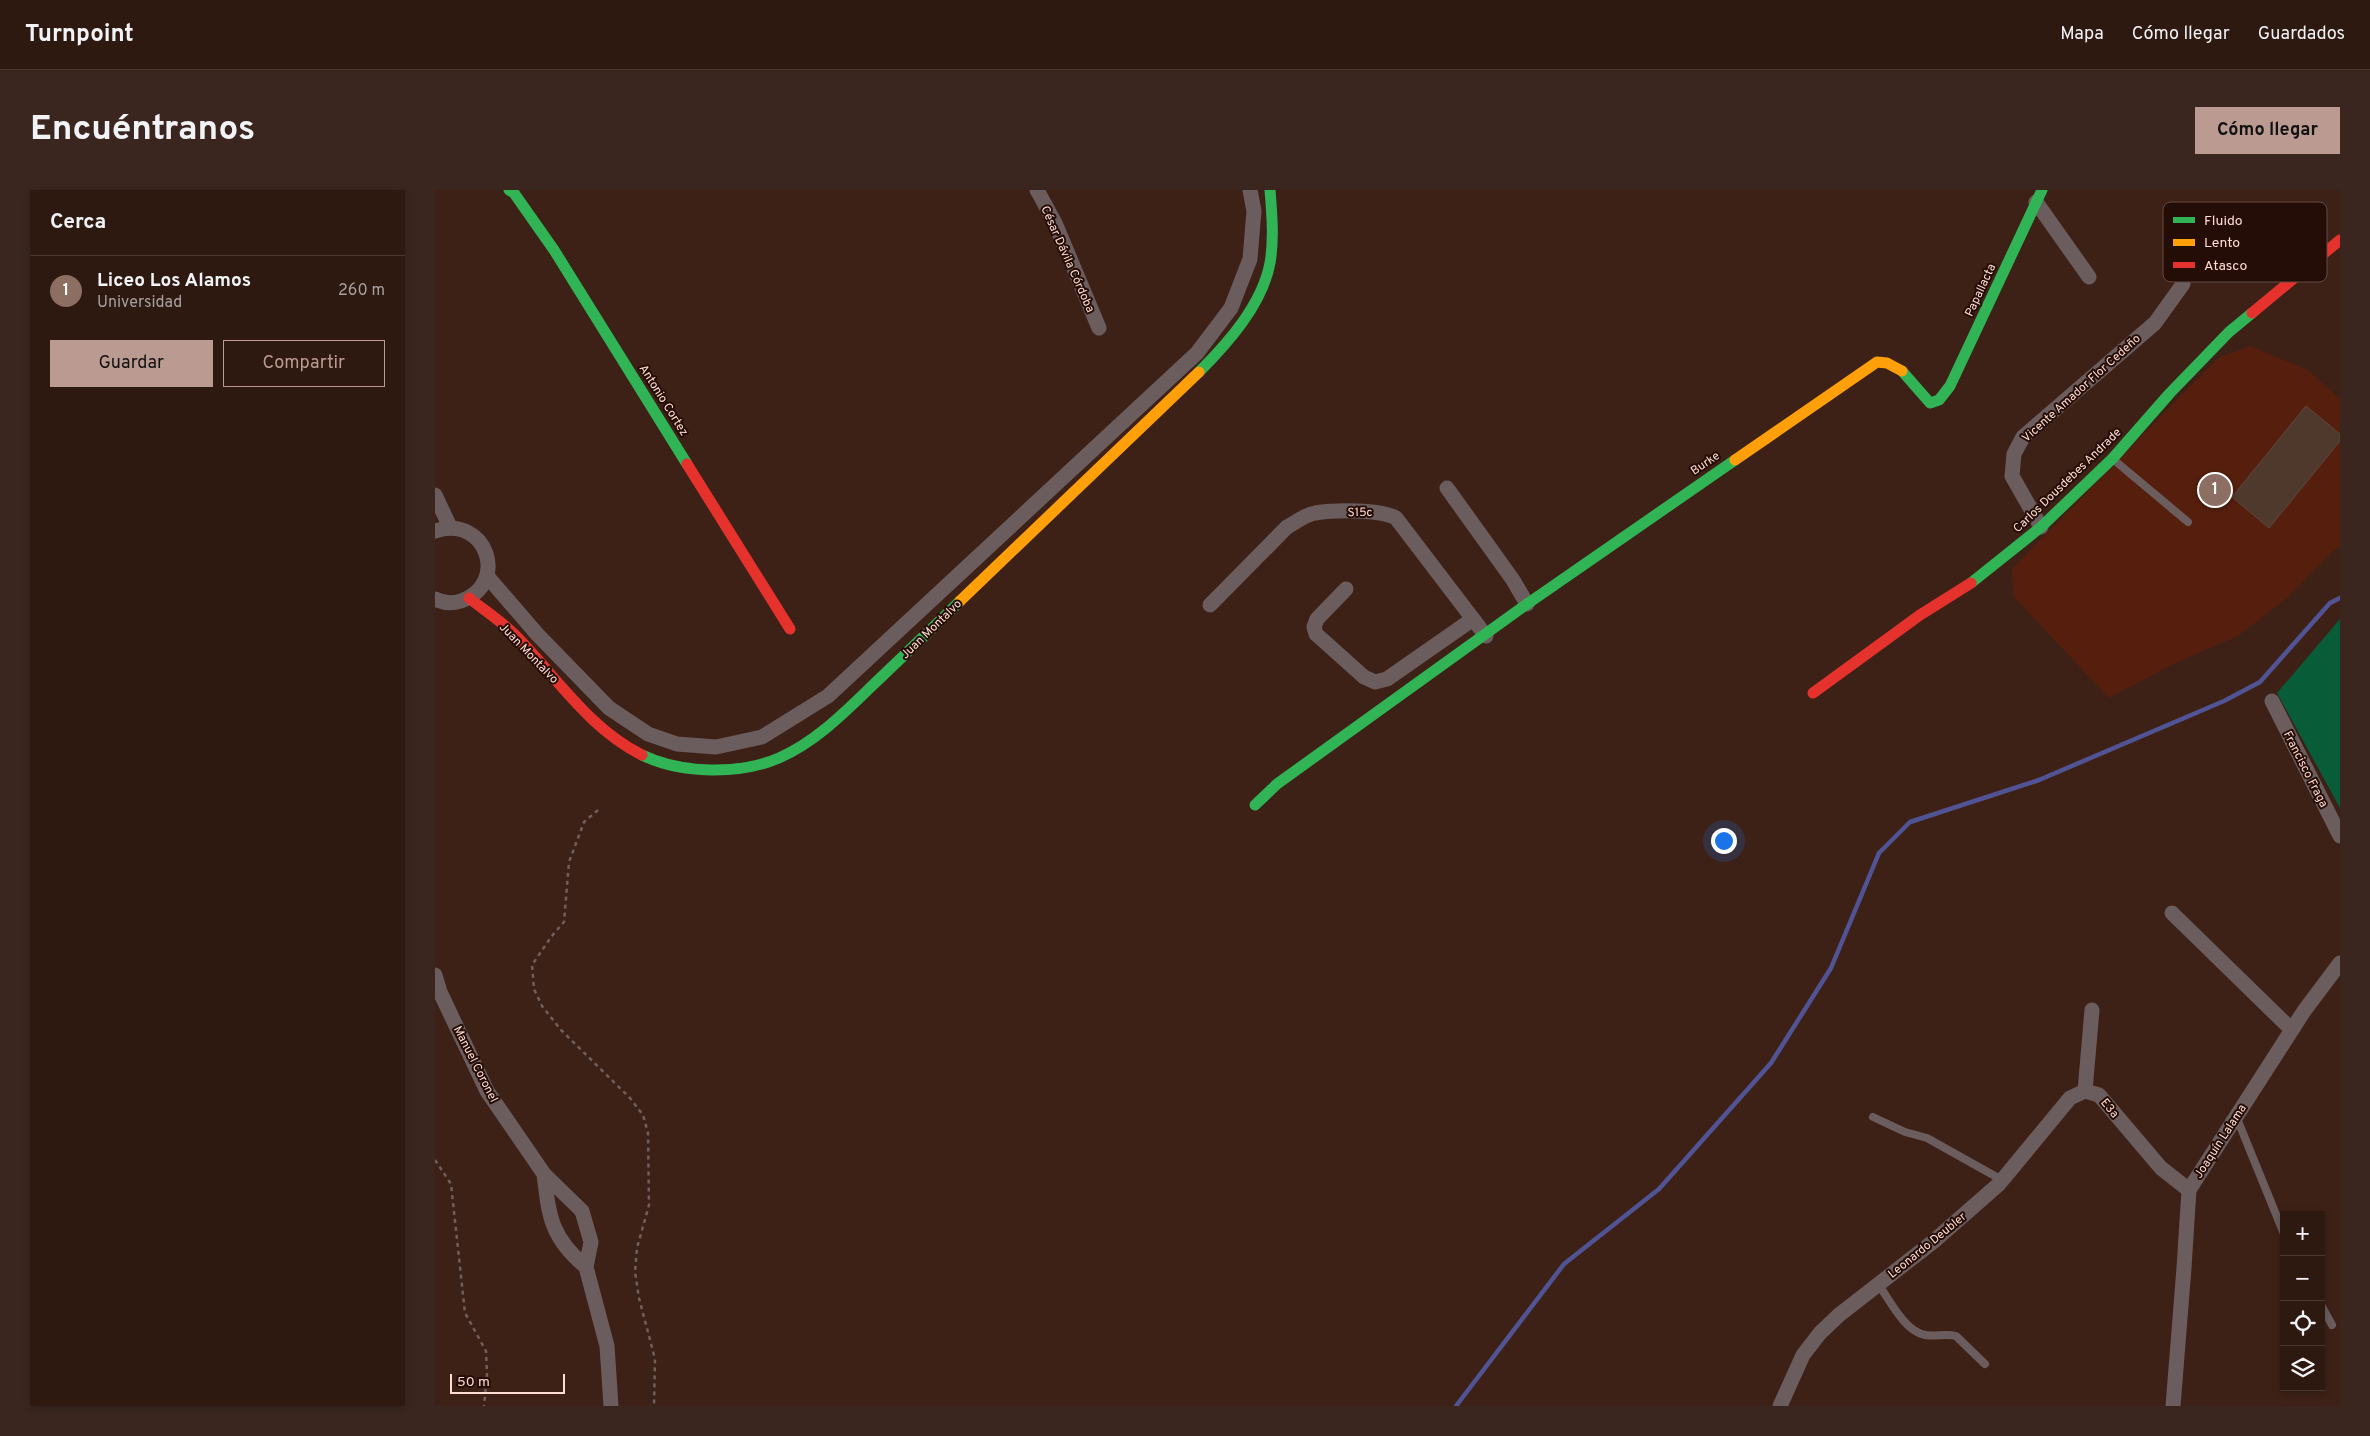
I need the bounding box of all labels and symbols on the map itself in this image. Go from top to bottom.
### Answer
legend [2163,202,2327,282]
street label: César Dávila Córdoba [1036,204,1098,315]
text: Fluido [2204,213,2243,230]
text: Lento [2204,235,2240,252]
text: Atasco [2204,258,2247,275]
street label: Papallacta [1962,261,2000,319]
street label: Vicente Amador Flor Cedeño [2019,331,2145,446]
street label: Antonio Cortez [635,362,691,439]
street label: Carlos Dousdebes Andrade [2010,425,2125,537]
street label: Burke [1688,448,1723,479]
pin: 1 [2199,471,2231,509]
street label: S15c [1347,505,1373,521]
street label: Juan Montalvo [898,596,966,663]
street label: Juan Montalvo [495,620,562,688]
street label: Francisco Fraga [2279,729,2331,810]
your location [1711,828,1737,854]
street label: Manuel Coronel [449,1024,501,1105]
street label: E3a [2096,1096,2122,1122]
street label: Joaquín Lalama [2191,1101,2251,1182]
street label: Leonardo Deubler [1885,1209,1970,1282]
scale bar [450,1371,565,1394]

